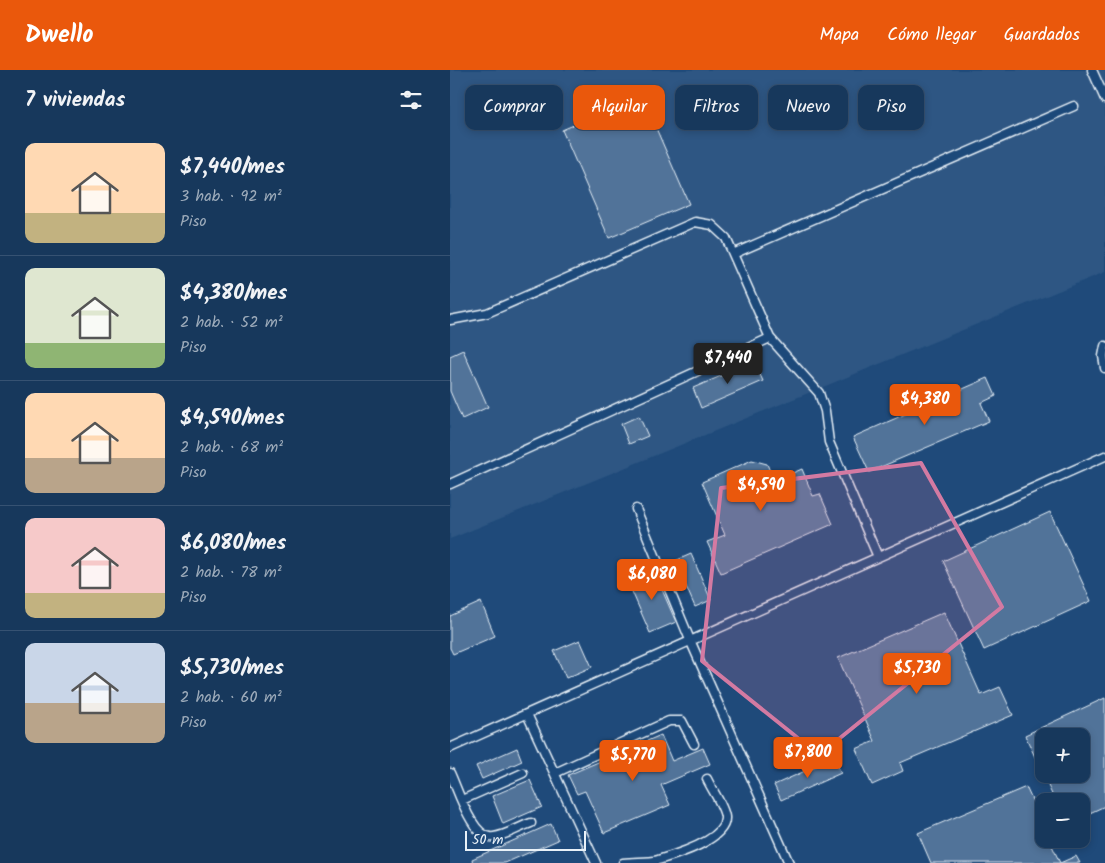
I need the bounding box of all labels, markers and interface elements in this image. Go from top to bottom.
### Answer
text: Dwello [25,16,93,55]
text: Mapa [820,21,859,50]
text: Cómo llegar [887,21,976,50]
text: Guardados [1004,21,1080,50]
text: 7 viviendas [25,84,125,117]
chip: Comprar [465,85,563,130]
chip: Alquilar [573,85,665,130]
chip: Filtros [675,85,758,130]
chip: Nuevo [768,85,848,130]
chip: Piso [858,85,924,130]
icon: filters [397,86,425,114]
text: $7,440/mes [180,151,285,184]
icon: home [65,163,125,223]
text: 3 hab. · 92 m² [180,184,282,209]
text: Piso [180,209,207,234]
text: $4,380/mes [180,277,287,310]
icon: home [65,288,125,348]
text: 2 hab. · 52 m² [180,310,283,335]
text: Piso [180,335,207,360]
pin: $7,440 [687,342,769,385]
text: $7,440 [705,346,751,371]
pin: $4,380 [884,384,966,426]
text: $4,380 [901,387,949,412]
text: $4,590/mes [180,402,285,435]
icon: home [65,413,125,473]
text: 2 hab. · 68 m² [180,435,283,460]
text: Piso [180,460,207,485]
pin: $4,590 [720,470,802,512]
text: $4,590 [738,473,784,498]
text: $6,080/mes [180,527,286,560]
icon: home [65,538,125,598]
pin: $6,080 [611,558,693,601]
text: 2 hab. · 78 m² [180,560,282,585]
text: $6,080 [628,562,676,587]
text: Piso [180,585,207,610]
text: $5,730/mes [180,652,284,685]
pin: $5,730 [876,652,958,695]
text: $5,730 [894,656,940,681]
icon: home [65,663,125,723]
text: 2 hab. · 60 m² [180,685,282,710]
text: Piso [180,710,207,735]
map controls [1035,728,1090,848]
button: + [1035,728,1090,783]
pin: $7,800 [767,736,849,779]
pin: $5,770 [592,740,674,782]
text: $7,800 [784,740,832,765]
text: $5,770 [610,743,656,768]
button: − [1035,793,1090,848]
scale bar [465,828,586,851]
text: 50 m [472,829,503,851]

